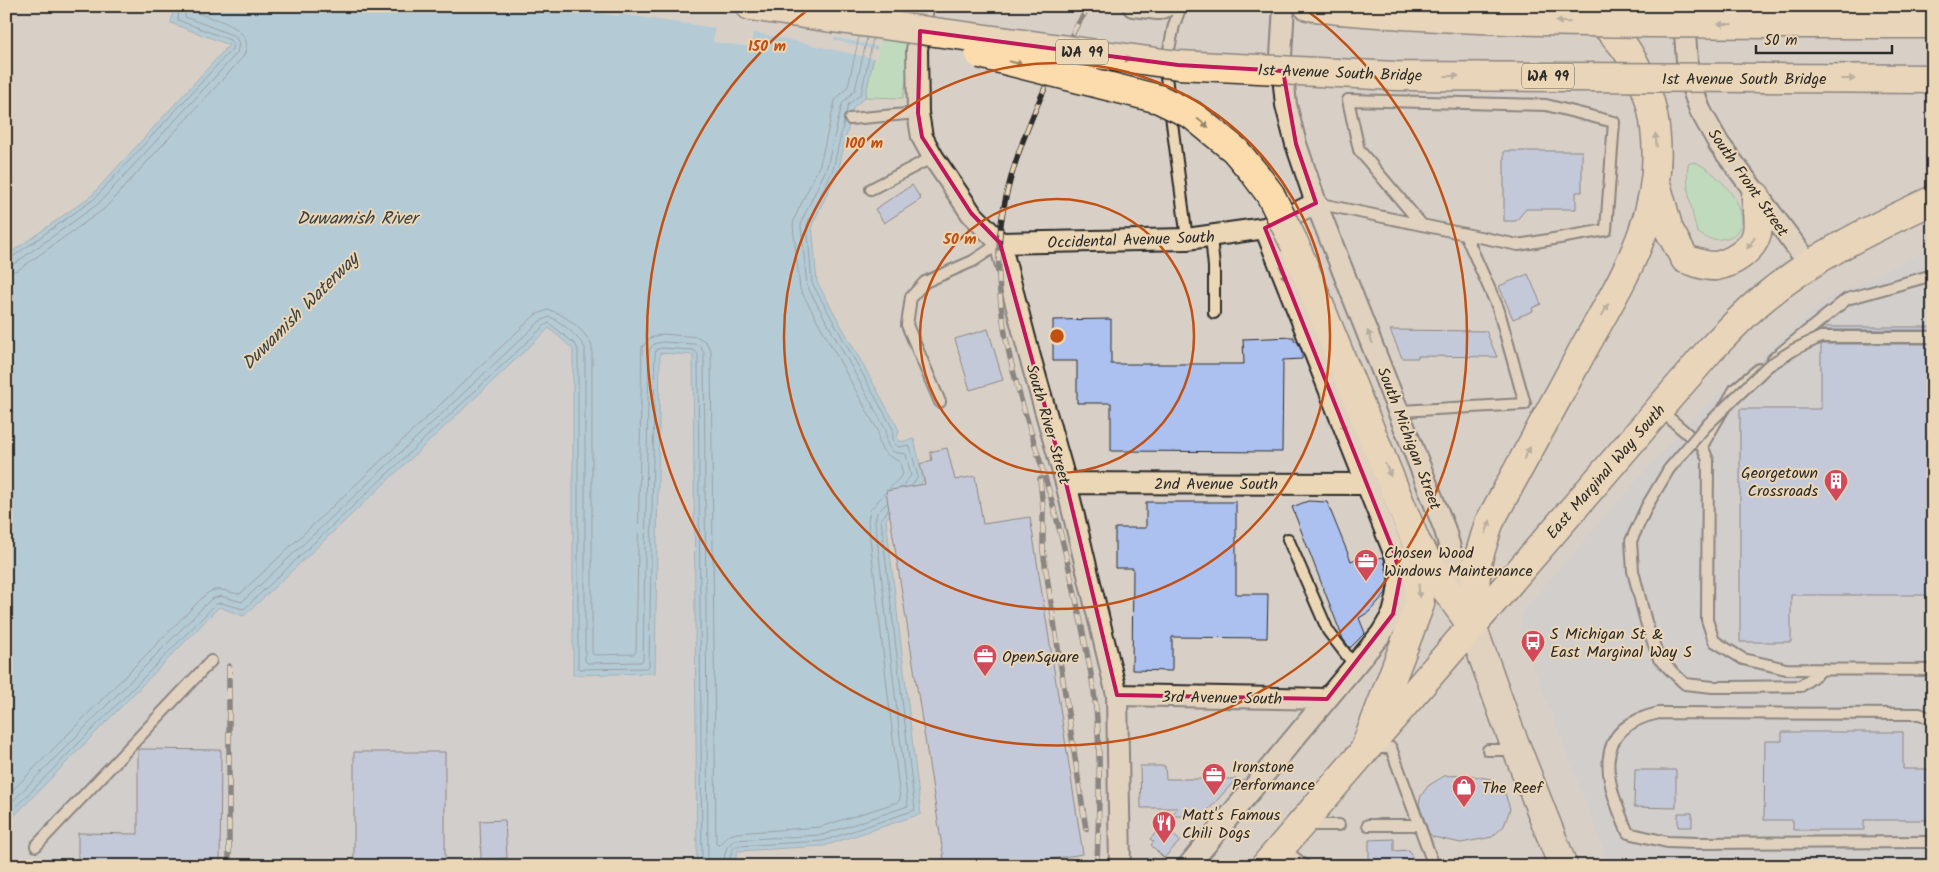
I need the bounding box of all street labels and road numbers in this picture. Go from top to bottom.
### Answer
road number: WA 99 [1056,40,1108,64]
street label: 1st Avenue South Bridge [1257,58,1423,89]
road number: WA 99 [1522,64,1574,88]
street label: 1st Avenue South Bridge [1662,67,1826,92]
street label: South Front Street [1701,124,1795,243]
street label: Occidental Avenue South [1047,225,1215,256]
street label: South River Street [1018,361,1077,488]
street label: South Michigan Street [1370,363,1448,514]
street label: East Marginal Way South [1540,399,1672,545]
street label: 2nd Avenue South [1154,472,1278,497]
street label: 3rd Avenue South [1161,685,1282,712]

